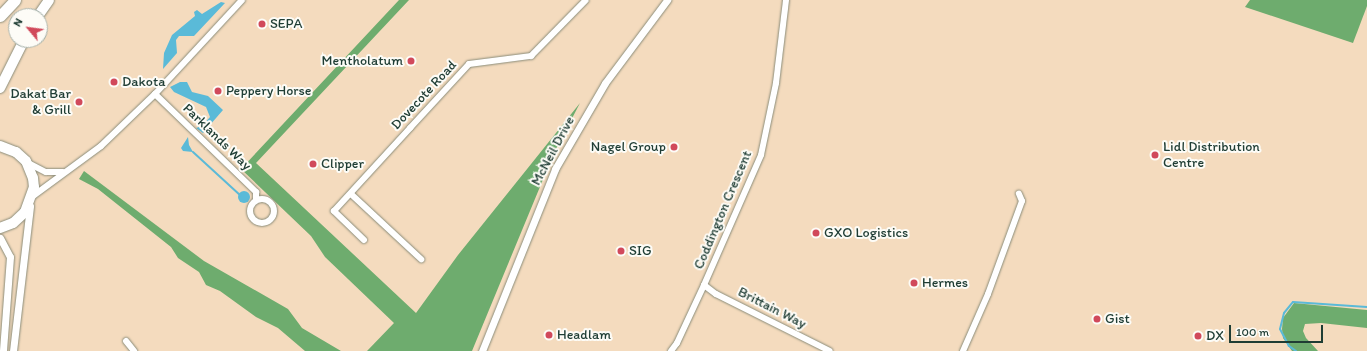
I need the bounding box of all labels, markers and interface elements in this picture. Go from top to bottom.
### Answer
north arrow [8,8,48,48]
text: N [10,16,25,29]
place label: SEPA [270,16,303,32]
marker: SEPA [257,19,267,29]
place label: Mentholatum [322,53,403,69]
marker: Mentholatum [406,56,416,66]
street label: Dovecote Road [388,57,460,133]
place label: Dakota [122,74,165,90]
marker: Dakota [109,77,119,87]
place label: Peppery Horse [226,83,312,99]
place label: Dakat Bar & Grill [10,86,71,118]
marker: Peppery Horse [213,86,223,96]
marker: Dakat Bar & Grill [74,97,84,107]
street label: Parklands Way [179,100,255,174]
street label: McNeil Drive [528,114,578,188]
place label: Nagel Group [591,139,666,155]
place label: Lidl Distribution Centre [1163,139,1261,172]
marker: Nagel Group [669,142,679,152]
street label: Coddington Crescent [690,148,756,272]
marker: Lidl Distribution Centre [1150,150,1160,160]
place label: Clipper [321,156,364,172]
marker: Clipper [308,159,318,169]
place label: GXO Logistics [824,225,908,241]
marker: GXO Logistics [811,228,821,238]
place label: SIG [629,243,652,259]
marker: SIG [616,246,626,256]
place label: Hermes [922,275,968,291]
marker: Hermes [909,278,919,288]
street label: Brittain Way [735,284,809,332]
place label: Gist [1105,311,1130,327]
marker: Gist [1092,314,1102,324]
scale bar [1231,317,1325,343]
text: 100 m [1236,325,1269,339]
place label: Headlam [557,327,611,343]
place label: DX [1206,328,1224,344]
marker: Headlam [544,330,554,340]
marker: DX [1193,331,1203,341]

